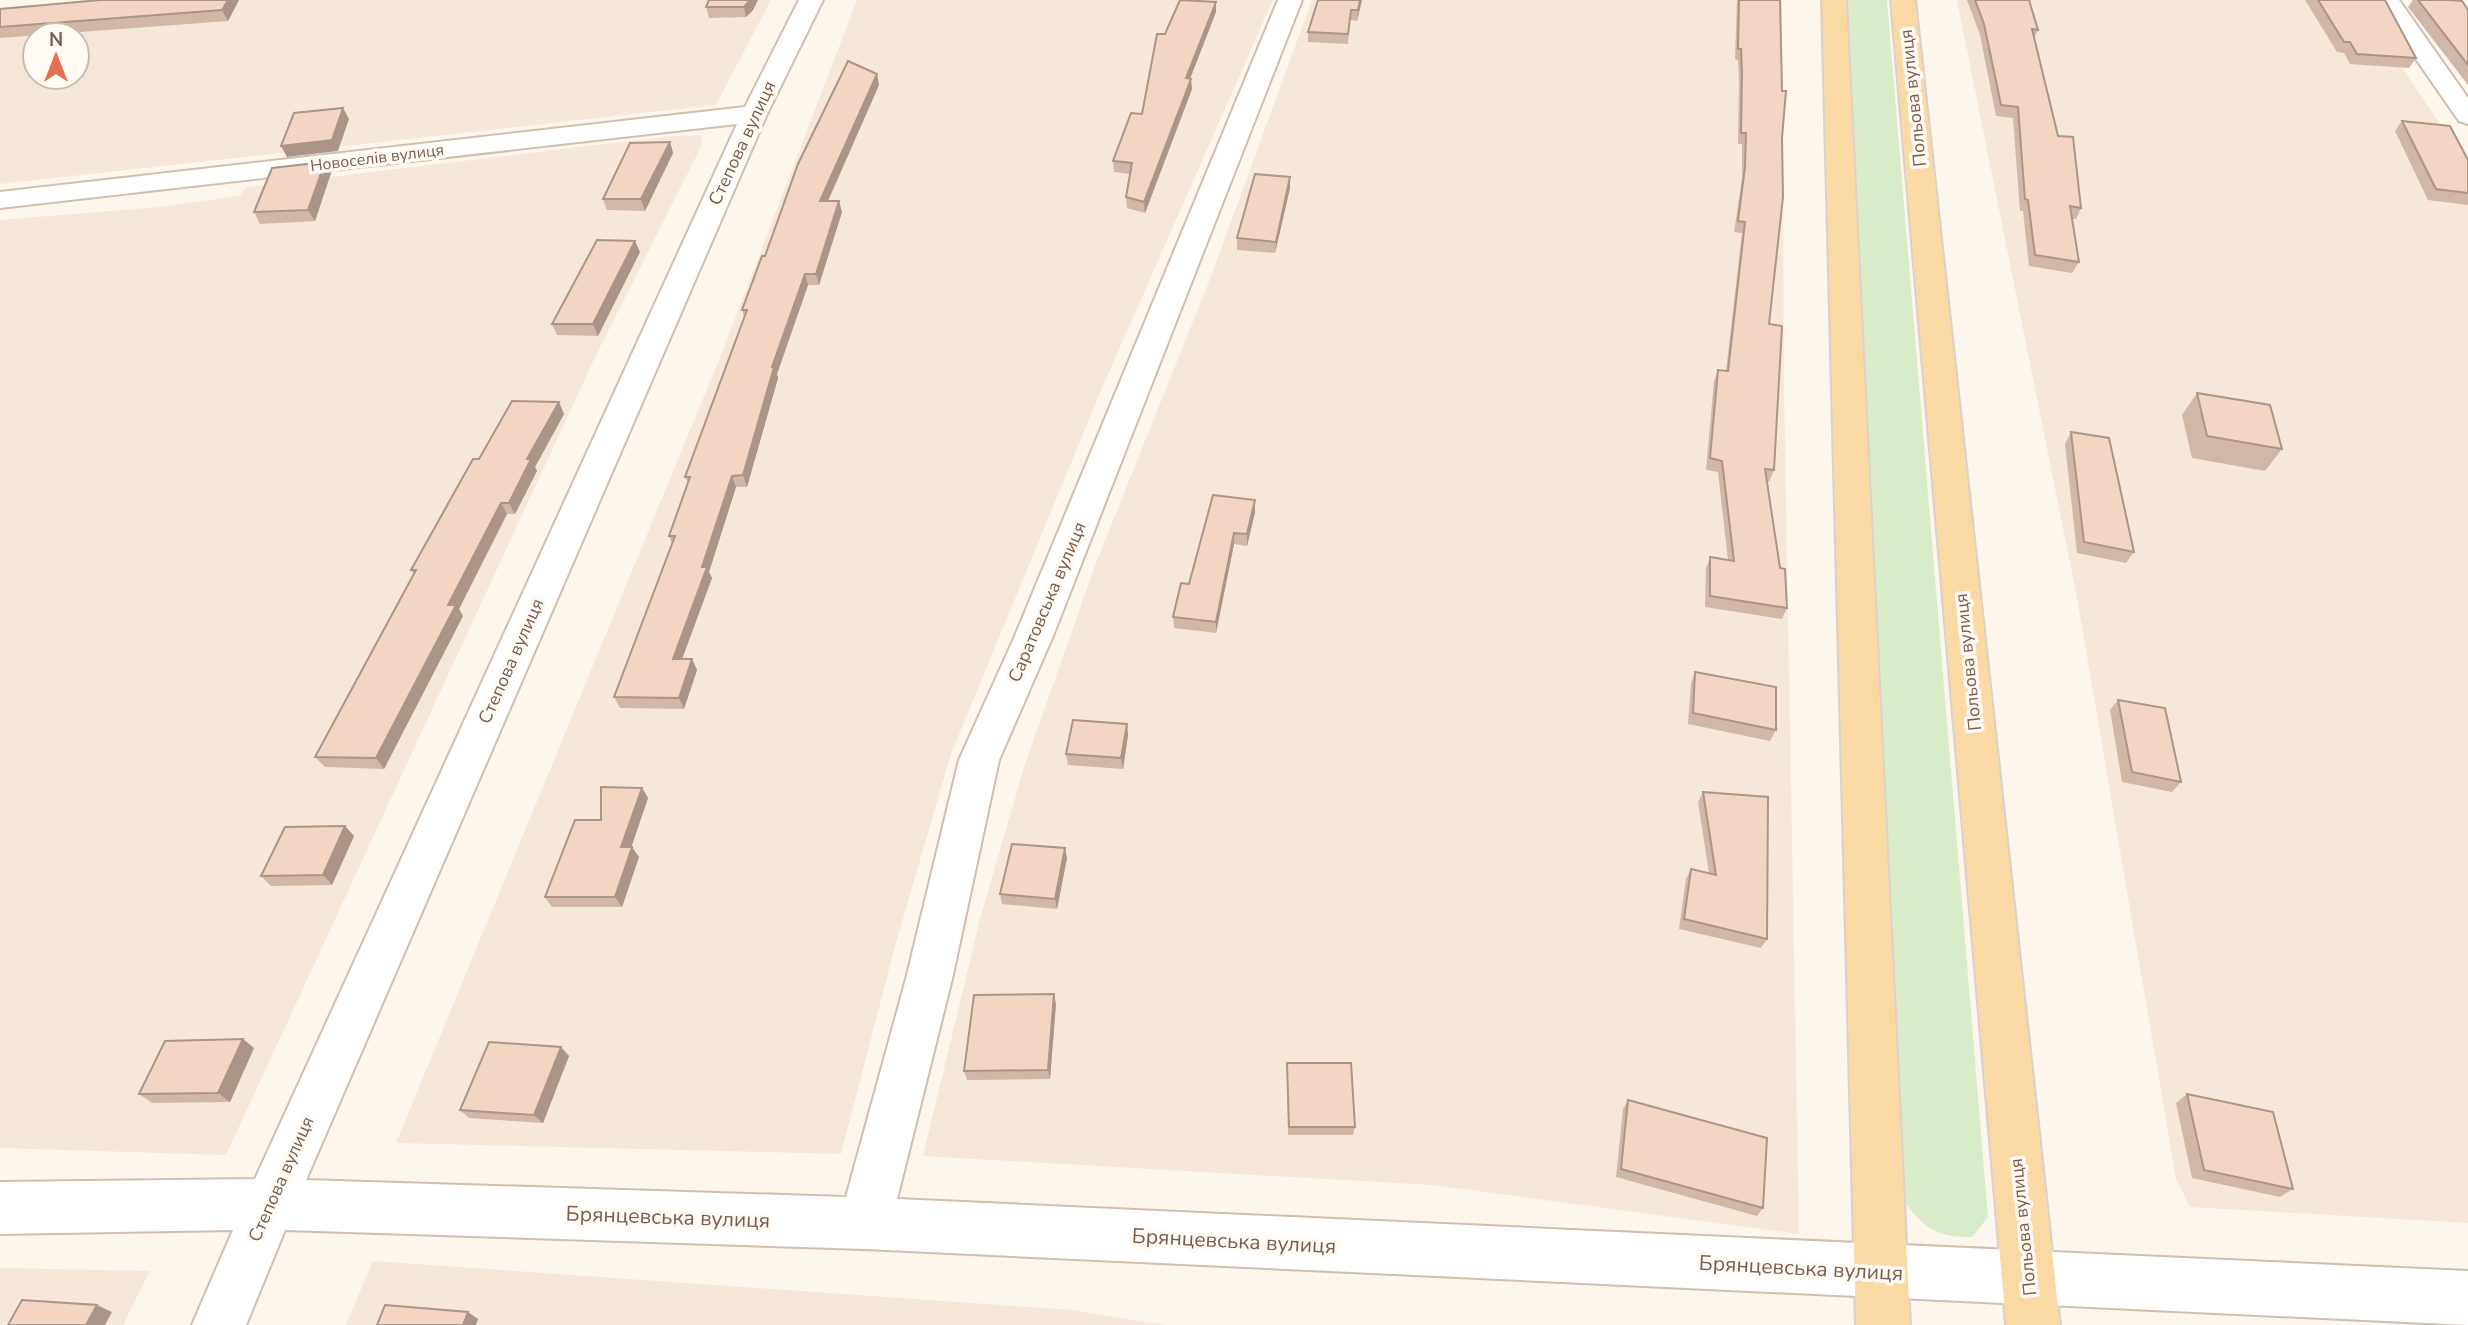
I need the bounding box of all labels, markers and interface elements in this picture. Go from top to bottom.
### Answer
north arrow [21,21,91,91]
text: N [49,27,63,53]
street label: Польова вулиця [1894,28,1932,168]
street label: Степова вулиця [703,77,781,209]
street label: Новоселів вулиця [309,139,445,177]
street label: Саратовська вулиця [1002,518,1092,686]
street label: Польова вулиця [1949,592,1987,732]
street label: Степова вулиця [473,595,549,727]
street label: Степова вулиця [243,1113,319,1245]
street label: Польова вулиця [2004,1157,2042,1297]
street label: Брянцевська вулиця [565,1199,771,1235]
street label: Брянцевська вулиця [1131,1222,1337,1260]
street label: Брянцевська вулиця [1698,1249,1904,1287]

